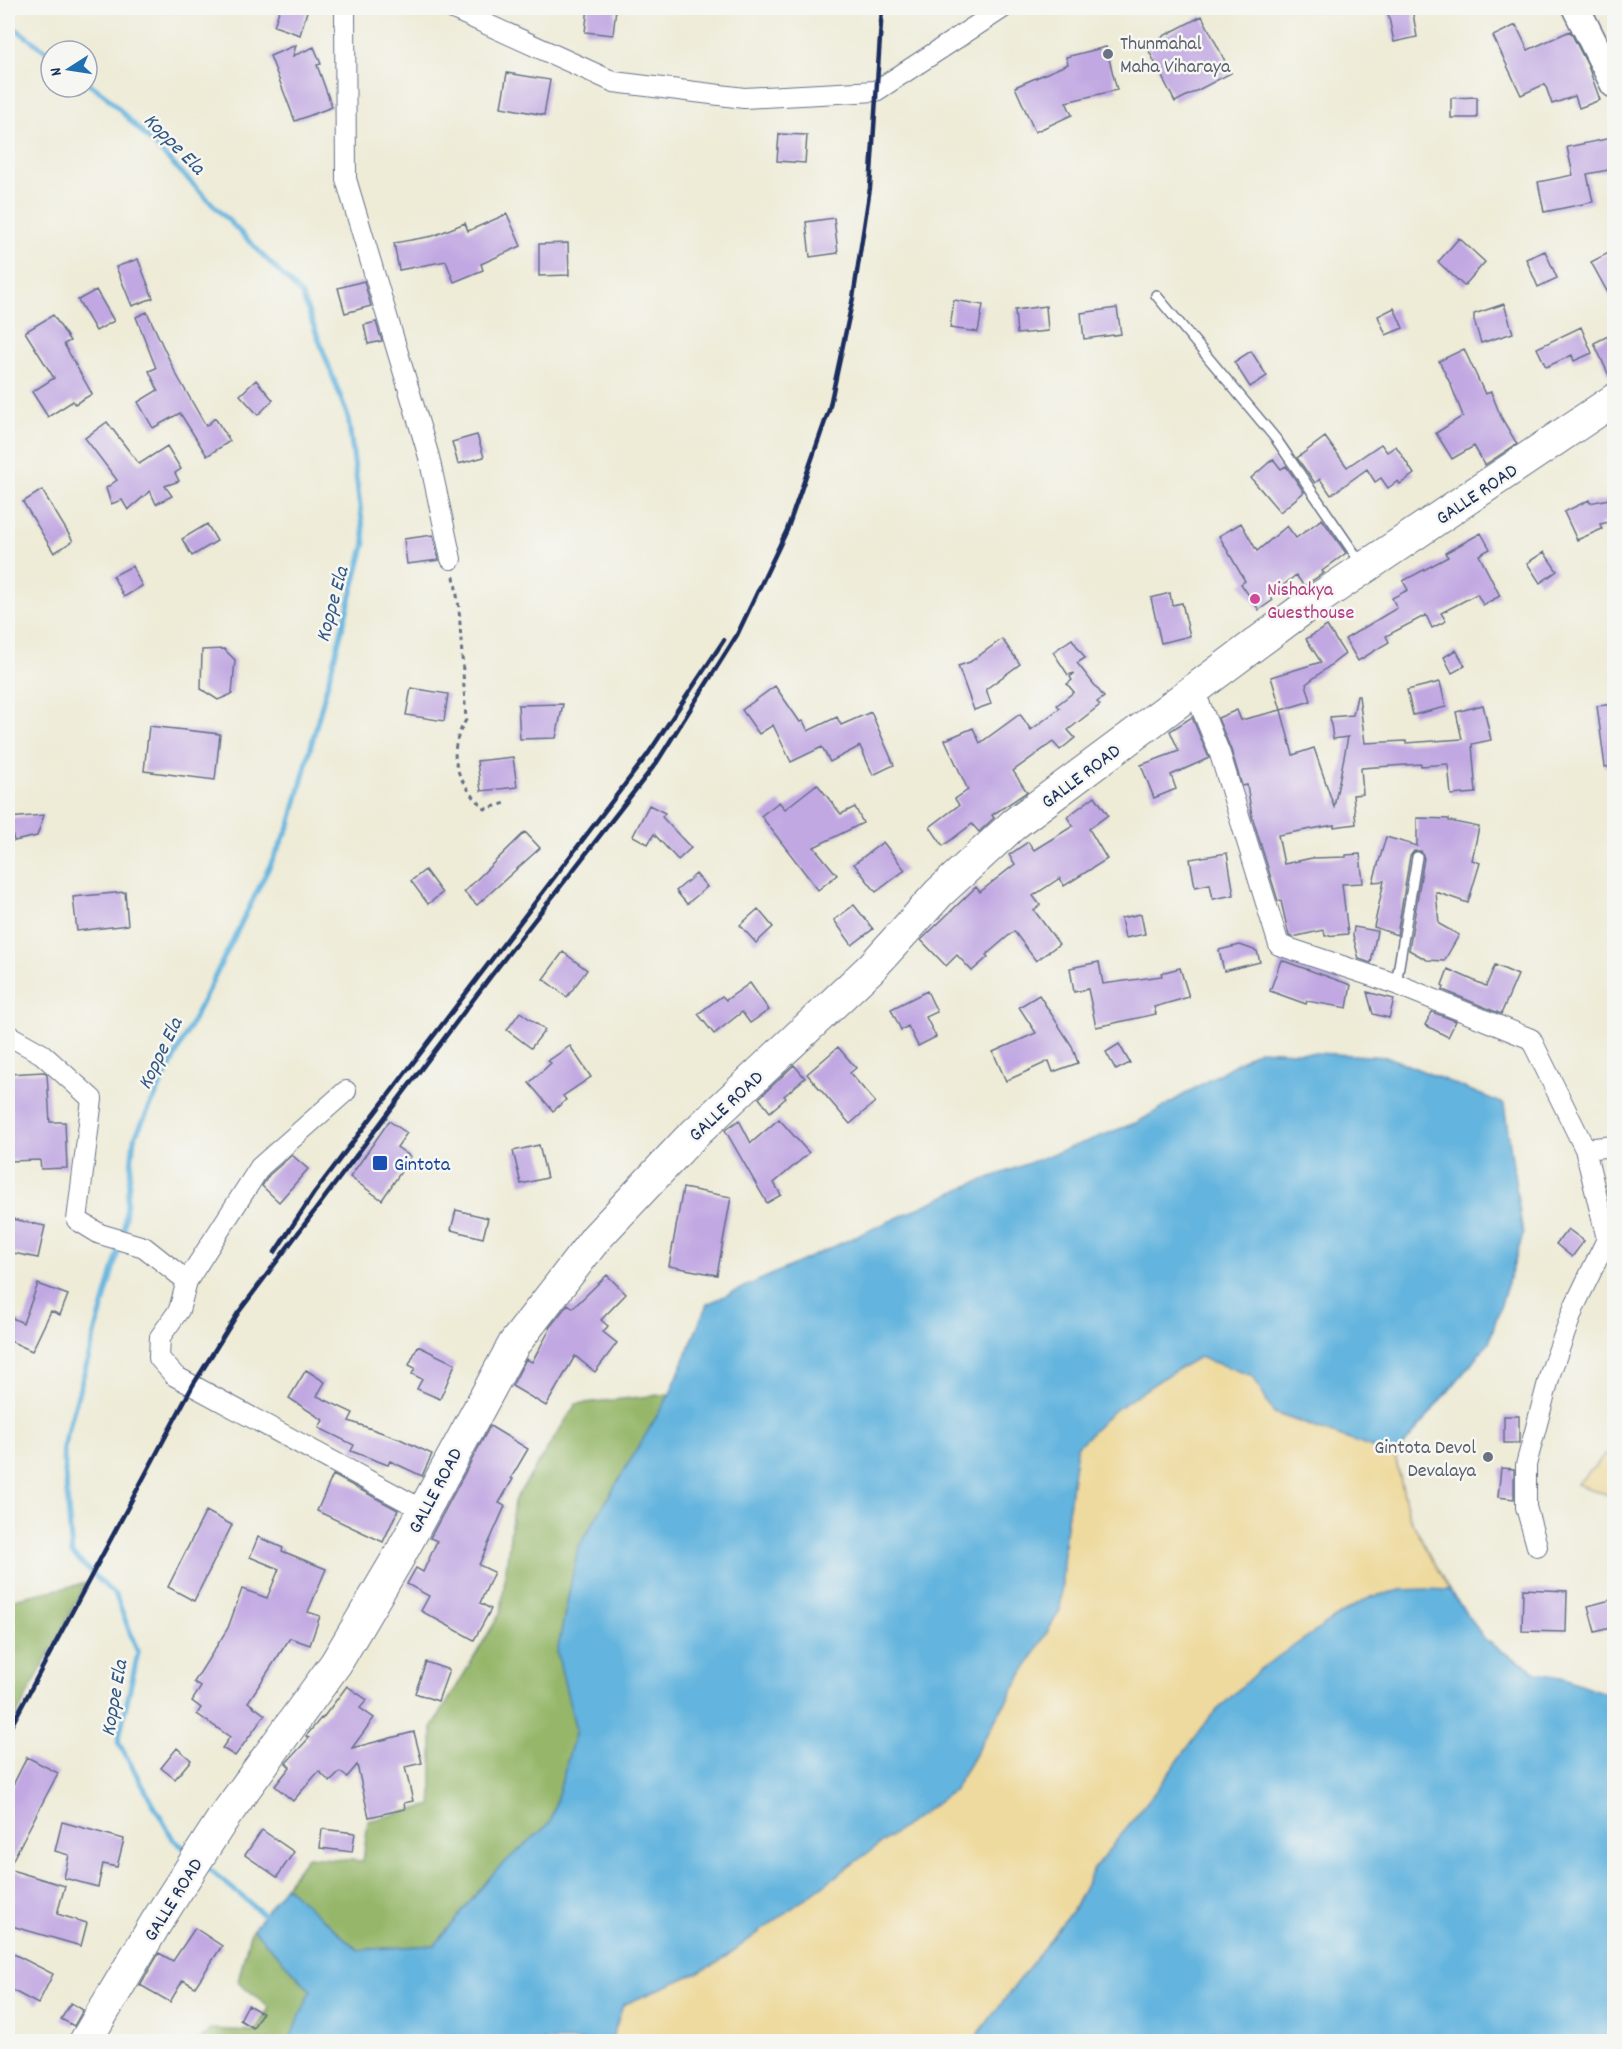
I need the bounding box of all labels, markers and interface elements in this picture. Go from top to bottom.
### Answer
place label: Thunmahal Maha Viharaya [1120,31,1231,82]
north arrow [39,39,99,99]
marker: Thunmahal Maha Viharaya [1101,47,1115,61]
text: N [45,65,69,78]
water label: Koppe Ela [135,107,211,184]
street label: GALLE ROAD [1431,458,1524,533]
water label: Koppe Ela [309,563,359,646]
place label: Nishakya Guesthouse [1267,577,1354,628]
marker: Nishakya Guesthouse [1248,592,1262,606]
street label: GALLE ROAD [1036,738,1128,817]
water label: Koppe Ela [131,1012,193,1095]
street label: GALLE ROAD [683,1065,771,1149]
place label: Gintota [394,1152,451,1180]
marker: Gintota [371,1154,389,1172]
place label: Gintota Devol Devalaya [1374,1435,1477,1486]
street label: GALLE ROAD [402,1444,471,1539]
marker: Gintota Devol Devalaya [1481,1450,1495,1464]
water label: Koppe Ela [95,1657,138,1739]
street label: GALLE ROAD [138,1854,211,1948]

